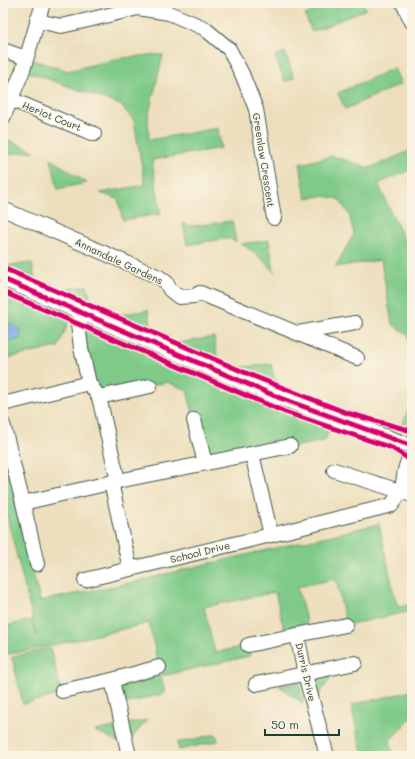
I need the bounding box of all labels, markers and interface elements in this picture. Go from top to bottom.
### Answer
street label: Heriot Court [20,98,84,134]
street label: Greenlaw Crescent [250,112,278,208]
street label: Annandale Gardens [73,234,166,288]
street label: School Drive [169,538,231,566]
street label: Durris Drive [292,641,320,703]
scale bar [265,711,339,737]
text: 50 m [271,716,299,732]

